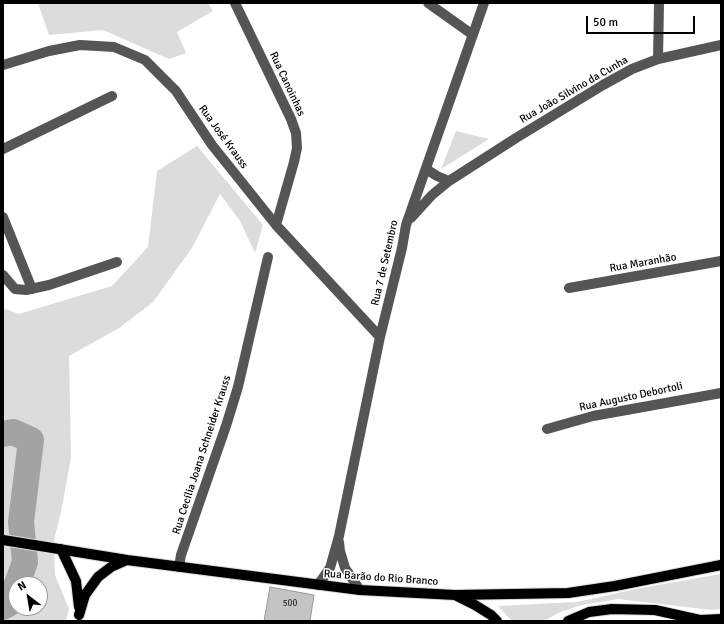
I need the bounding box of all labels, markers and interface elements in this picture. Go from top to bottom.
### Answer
scale bar [588,8,697,34]
text: 50 m [593,15,618,30]
street label: Rua Canoinhas [266,50,308,118]
street label: Rua João Silvino da Cunha [517,54,631,126]
street label: Rua José Krauss [195,103,251,171]
street label: Rua 7 de Setembro [369,219,401,307]
street label: Rua Maranhão [609,251,677,275]
street label: Rua Cecília Joana Schneider Krauss [170,374,234,536]
street label: Rua Augusto Debortoli [578,380,684,414]
street label: Rua Barão do Rio Branco [323,567,439,589]
north arrow [8,576,48,616]
text: N [15,579,29,594]
house number: 500 [283,599,297,609]

